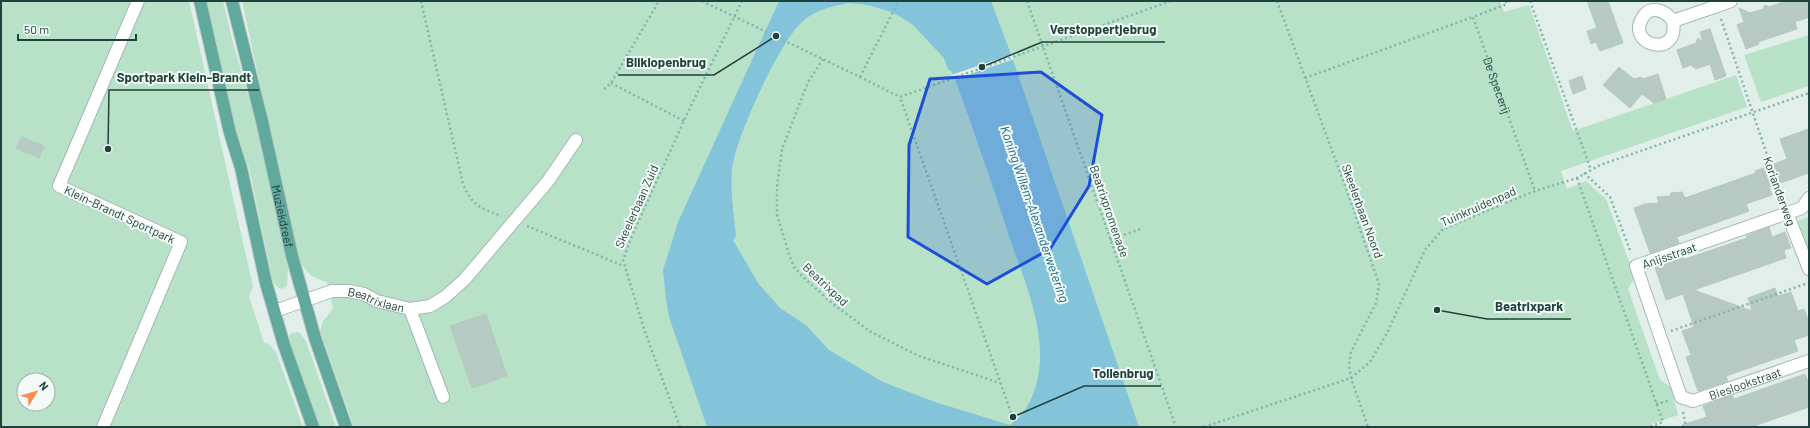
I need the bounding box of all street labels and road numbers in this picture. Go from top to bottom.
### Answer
street label: De Specerij [1481,55,1514,115]
street label: Korianderweg [1761,155,1799,227]
street label: Skeelerbaan Zuid [611,162,661,250]
street label: Skeelerbaan Noord [1340,162,1386,260]
street label: Beatrixpromenade [1088,163,1132,259]
street label: Klein-Brandt Sportpark [62,182,178,246]
street label: Muziekdreef [269,183,297,249]
street label: Tuinkruidenpad [1438,183,1518,229]
street label: Anijsstraat [1640,239,1698,271]
street label: Beatrixpad [800,260,852,308]
street label: Beatrixlaan [347,284,406,314]
street label: Bieslookstraat [1707,364,1783,402]

